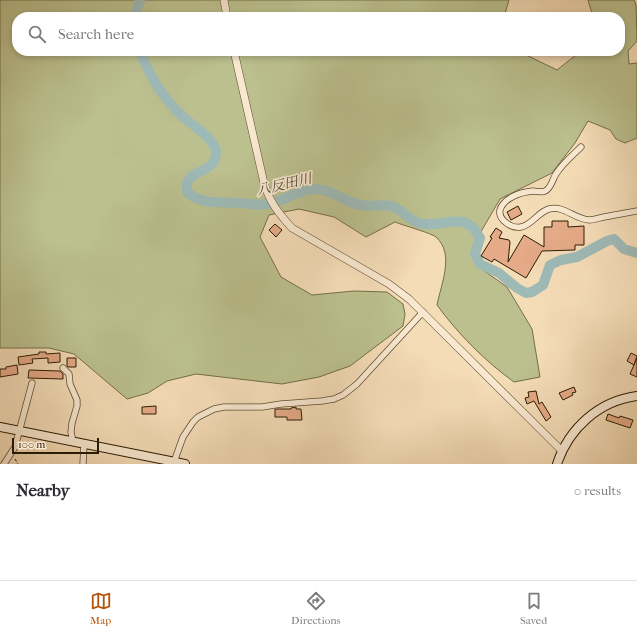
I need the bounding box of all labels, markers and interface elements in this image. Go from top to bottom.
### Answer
search box [12,12,625,56]
icon: search [26,23,48,45]
text: Search here [58,25,134,43]
water label: 八反田川 [255,169,315,199]
scale bar [12,436,99,455]
text: 100 m [18,438,46,451]
text: Nearby [16,480,70,500]
text: 0 results [574,483,621,498]
tab: Map [90,590,112,627]
tab: Directions [291,590,341,627]
tab: Saved [520,590,547,627]

